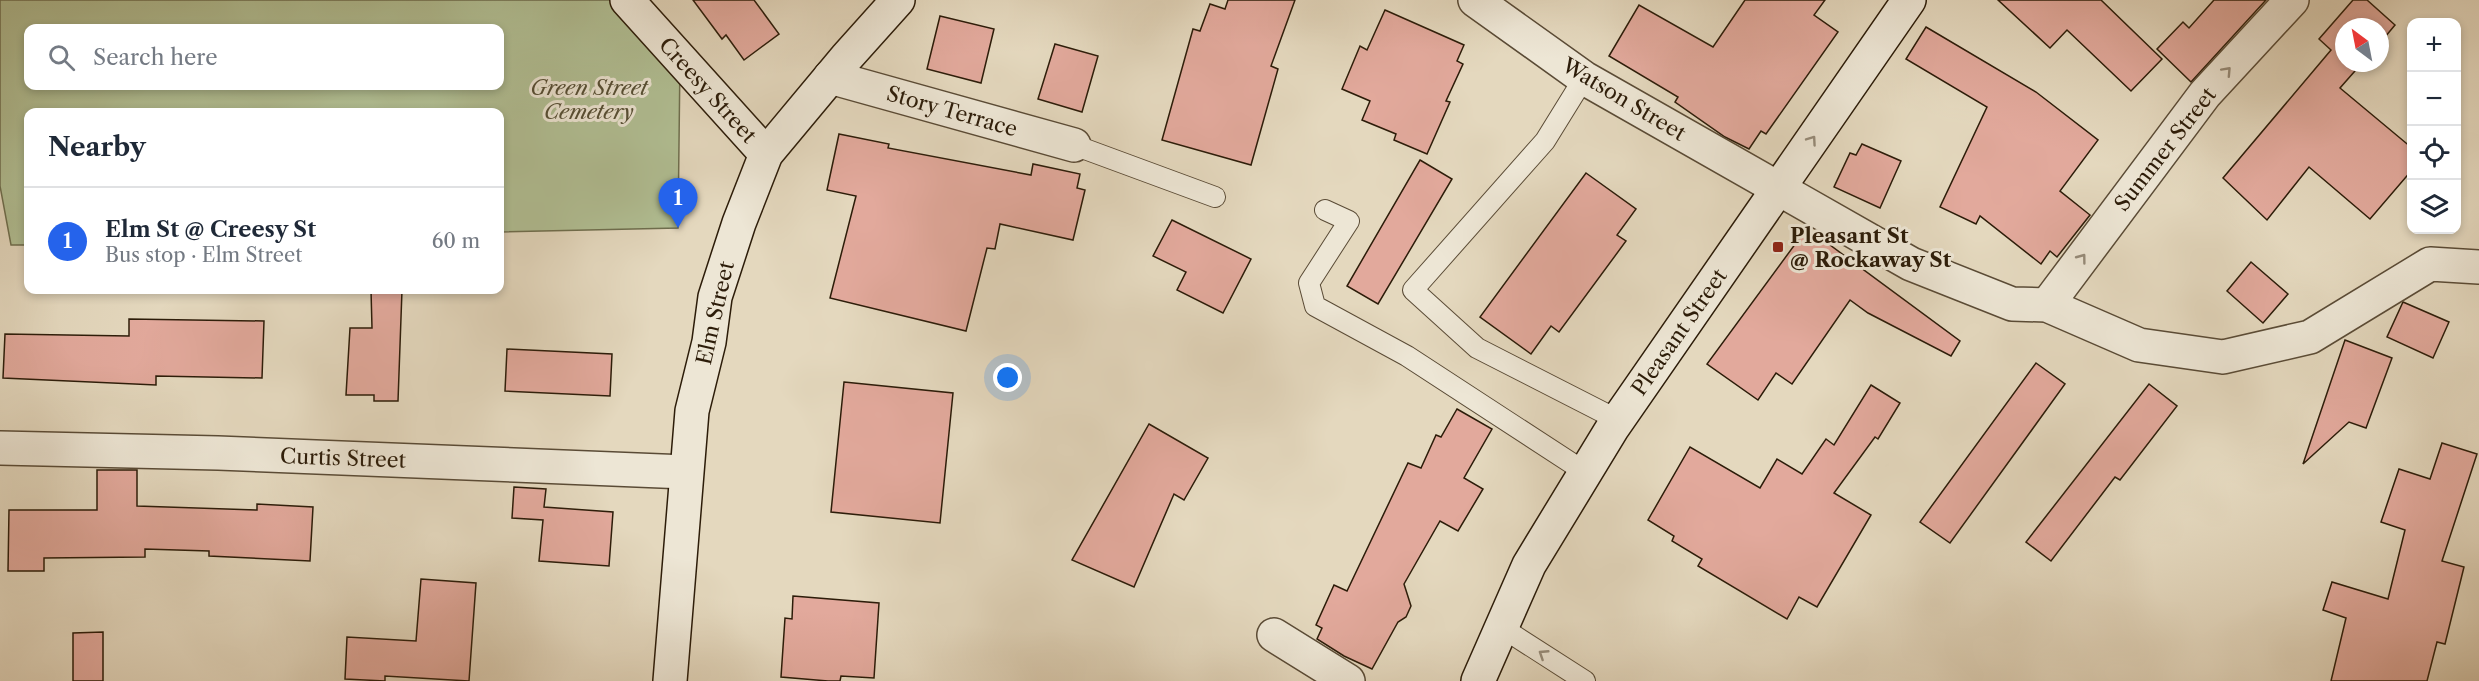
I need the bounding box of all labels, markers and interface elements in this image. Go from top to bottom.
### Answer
north arrow [2335,18,2389,72]
map controls [2407,18,2461,234]
button: + [2407,18,2461,72]
search box [24,24,504,90]
street label: Creesy Street [654,32,762,148]
icon: search [45,41,78,74]
text: Search here [93,44,218,71]
street label: Watson Street [1557,52,1691,146]
one-way arrow [2220,67,2231,77]
button: − [2407,72,2461,126]
park label: Green Street Cemetery [530,75,649,124]
street label: Story Terrace [884,80,1020,142]
street label: Summer Street [2109,82,2221,216]
button: locate [2407,126,2461,180]
text: Nearby [48,131,146,163]
one-way arrow [1805,136,1816,147]
pin: 1 [658,178,698,228]
button: layers [2407,180,2461,234]
text: Elm St @ Creesy St [105,216,316,243]
place label: Pleasant St @ Rockaway St [1790,223,1952,272]
text: 1 [63,229,72,253]
text: 60 m [432,229,480,253]
marker: Pleasant St @ Rockaway St [1771,240,1785,254]
text: Bus stop · Elm Street [105,243,302,267]
one-way arrow [2075,254,2086,265]
street label: Elm Street [691,258,739,367]
street label: Pleasant Street [1626,263,1732,400]
your location [993,363,1022,392]
street label: Curtis Street [280,443,407,473]
one-way arrow [1539,650,1549,662]

